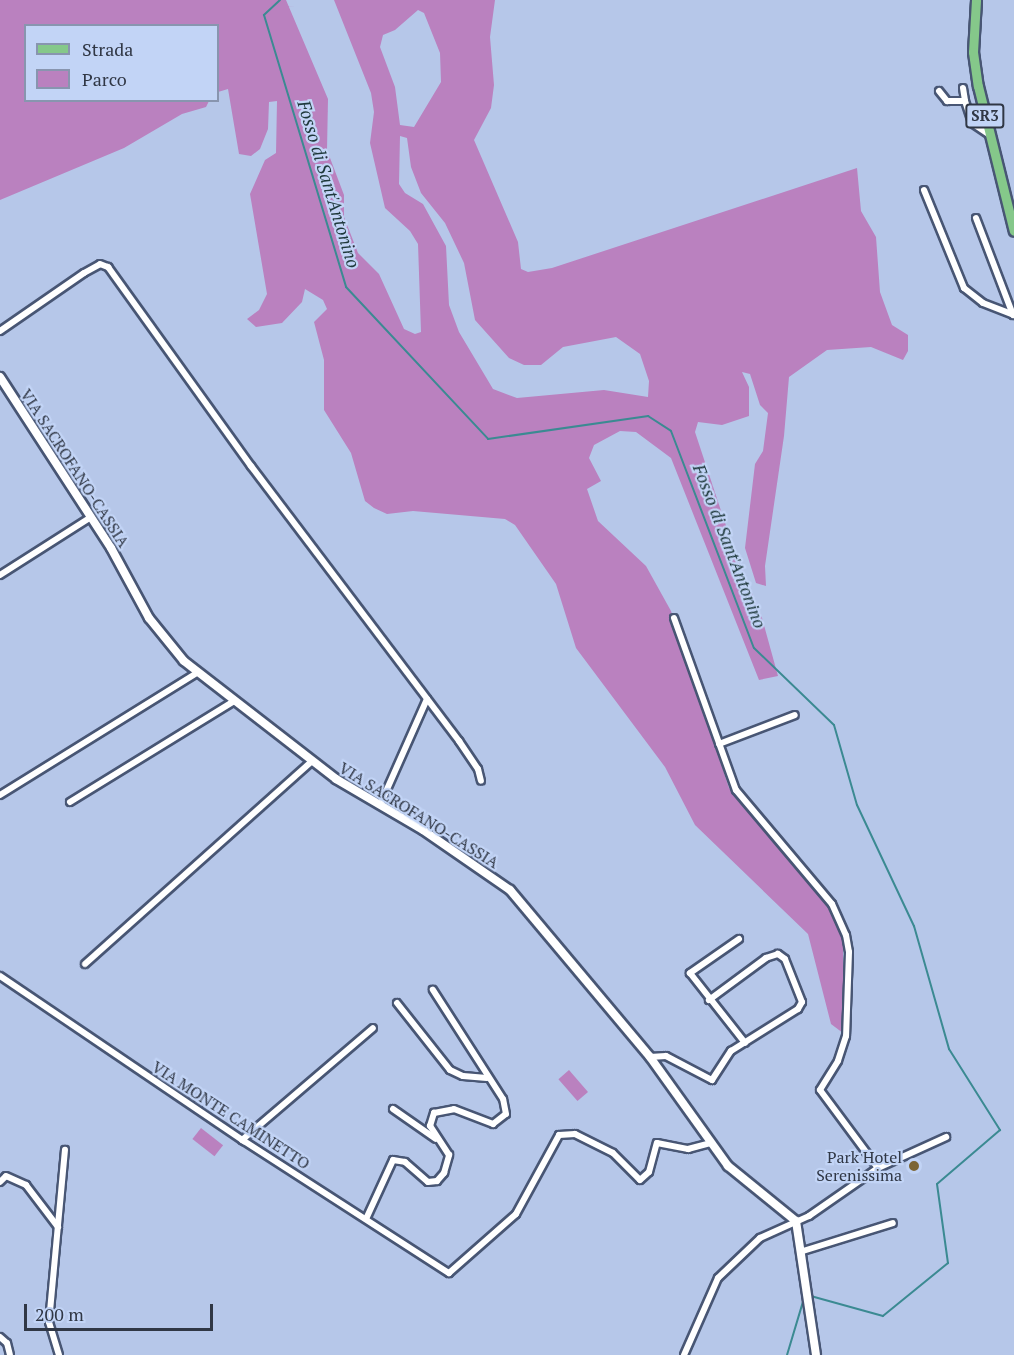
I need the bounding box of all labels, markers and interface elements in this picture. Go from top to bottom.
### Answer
legend [24,24,219,102]
text: Strada [82,37,133,61]
text: Parco [82,67,127,91]
water label: Fosso di Sant'Antonino [293,98,365,270]
road number: SR3 [964,104,1006,128]
street label: VIA SACROFANO-CASSIA [17,385,133,551]
water label: Fosso di Sant'Antonino [689,461,771,631]
street label: VIA SACROFANO-CASSIA [335,758,503,872]
street label: VIA MONTE CAMINETTO [148,1057,314,1173]
place label: Park Hotel Serenissima [816,1147,902,1185]
marker: Park Hotel Serenissima [907,1159,921,1173]
scale bar [27,1292,216,1330]
text: 200 m [35,1302,84,1326]

